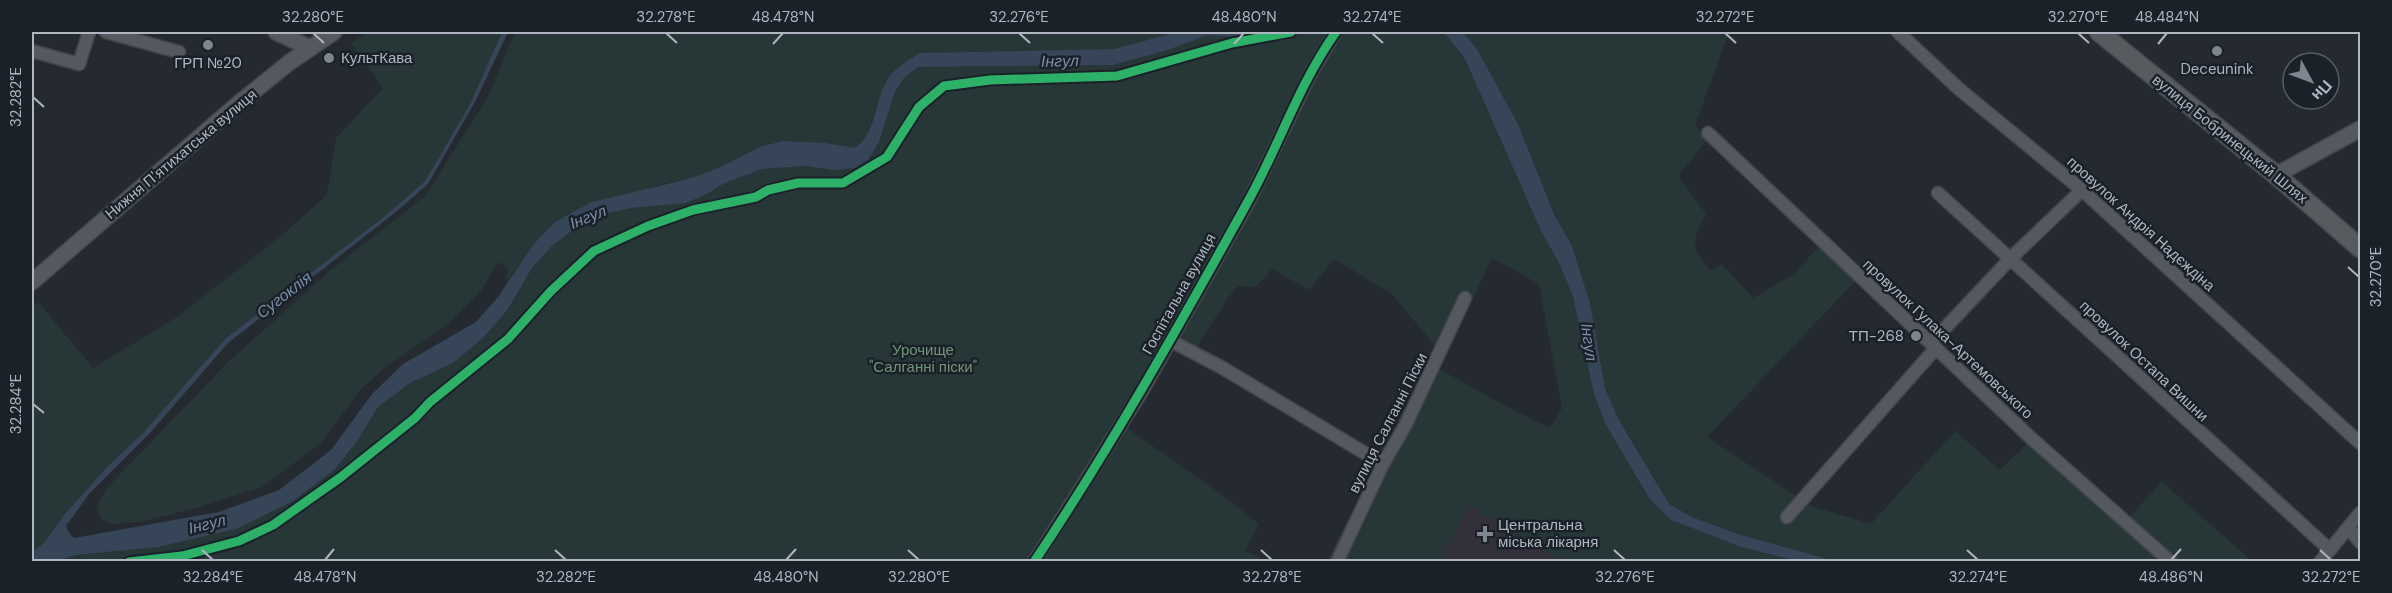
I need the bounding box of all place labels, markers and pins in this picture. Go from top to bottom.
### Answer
marker: ГРП №20 [201,38,215,52]
marker: Deceunink [2210,44,2224,58]
place label: КультКава [341,48,413,68]
marker: КультКава [322,51,336,65]
place label: ГРП №20 [174,53,242,73]
place label: Deceunink [2181,59,2254,79]
place label: ТП-268 [1849,326,1904,346]
marker: ТП-268 [1909,329,1923,343]
place label: Центральна міська лікарня [1498,515,1598,552]
marker: Центральна міська лікарня [1476,525,1494,543]

